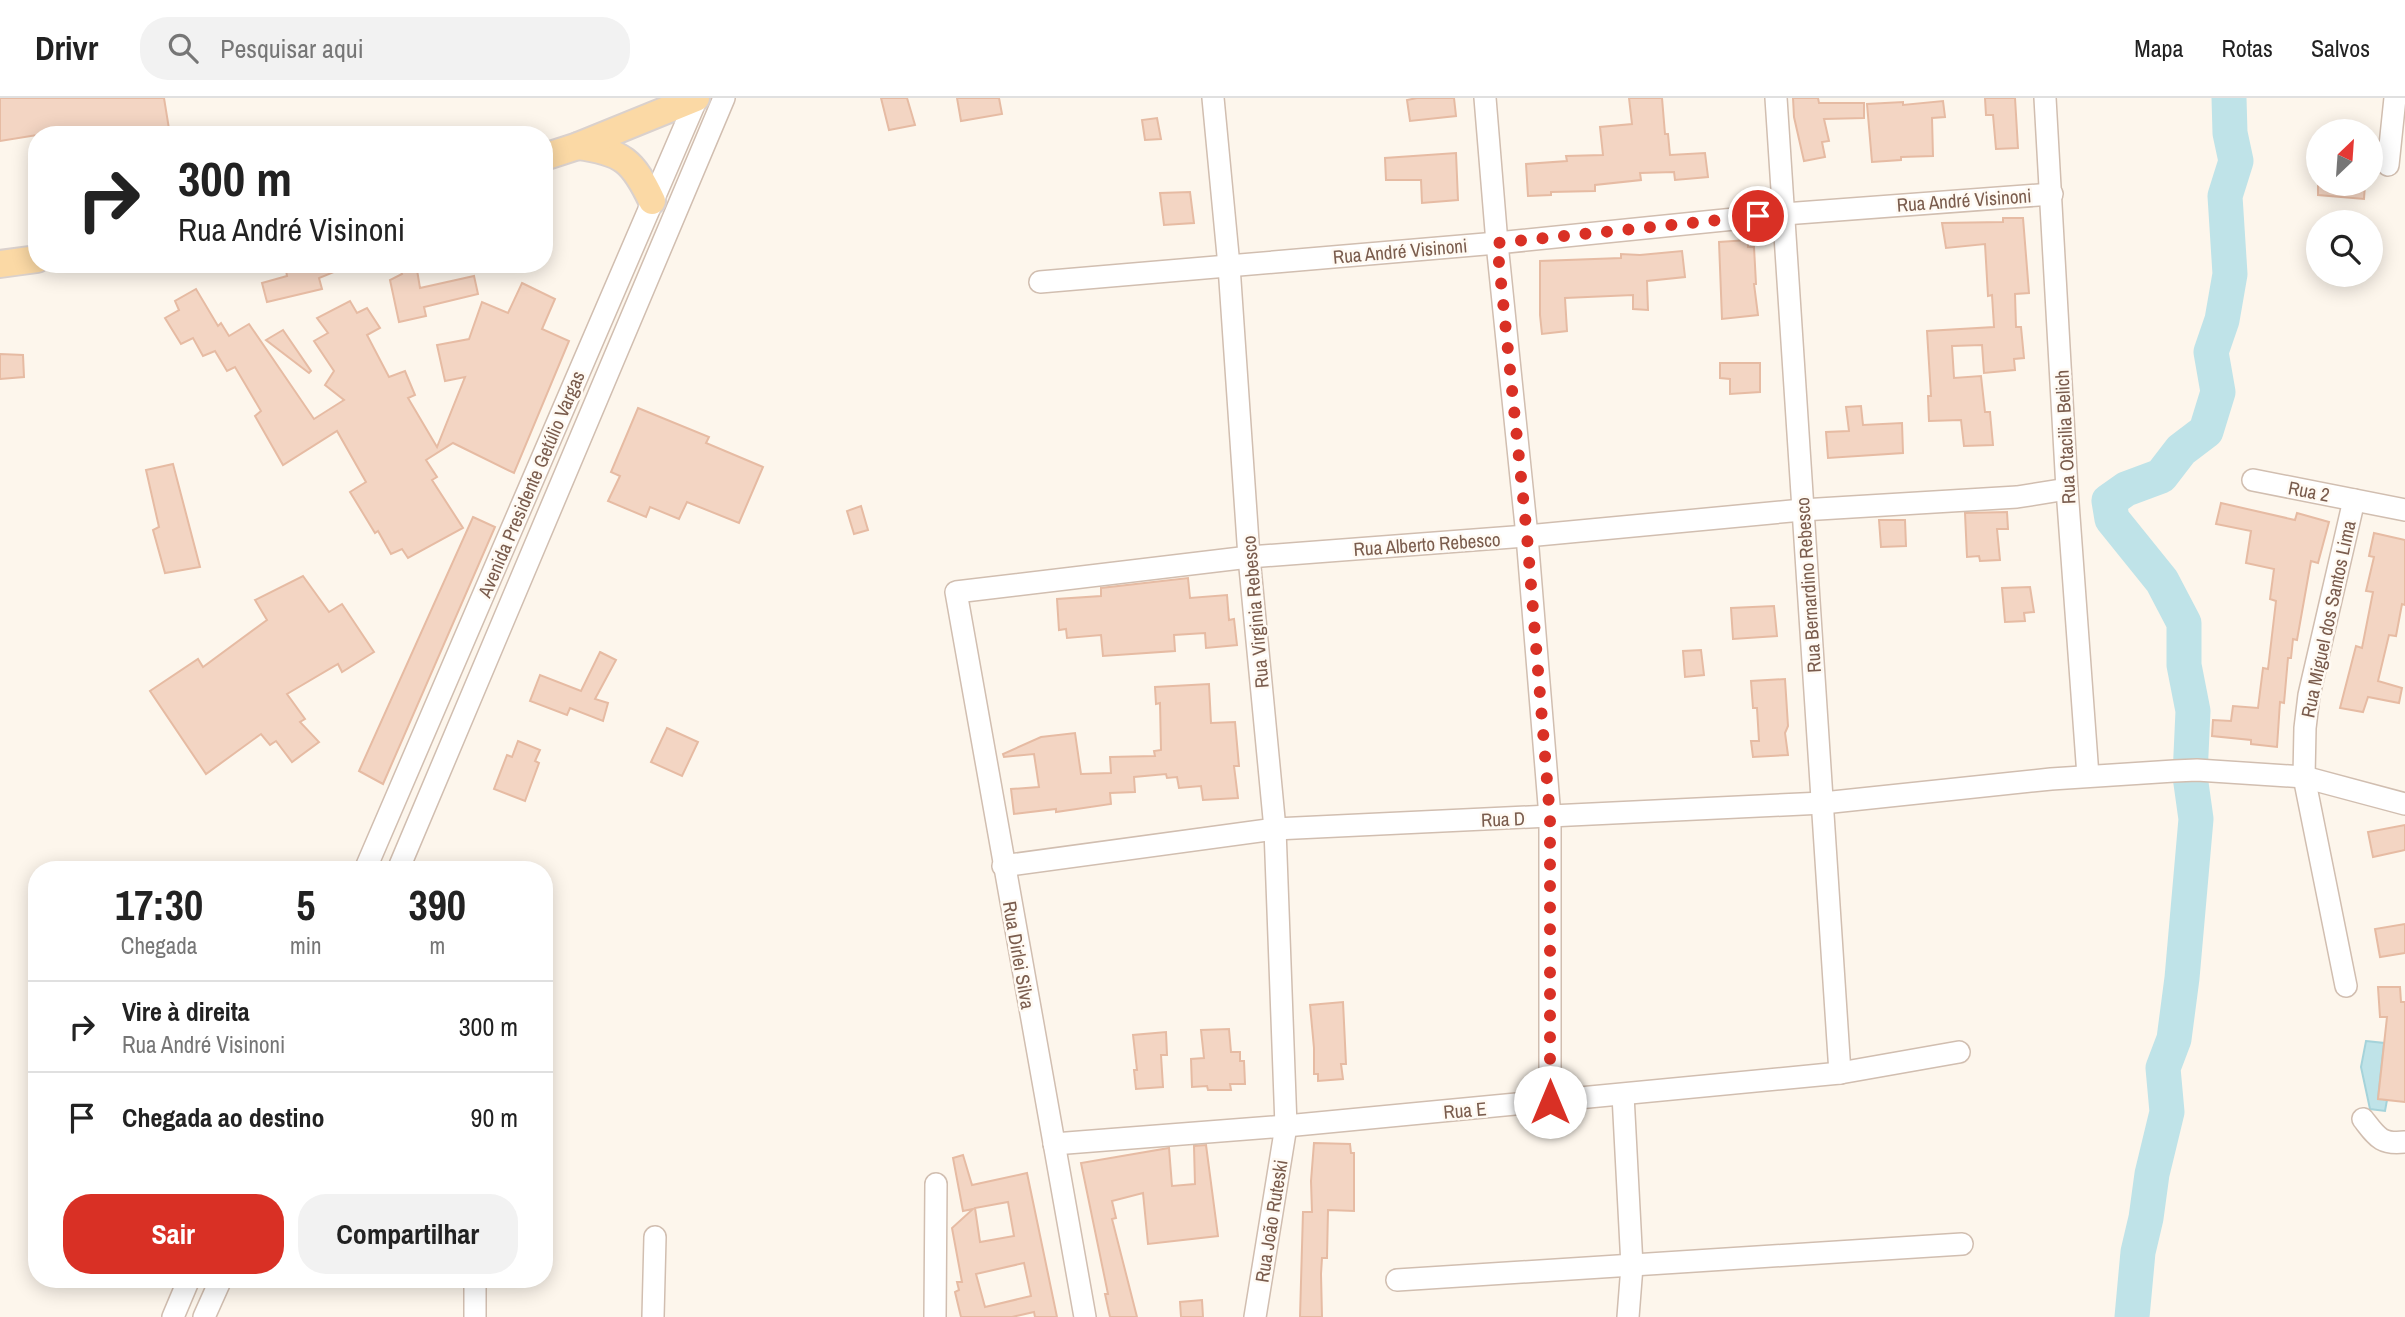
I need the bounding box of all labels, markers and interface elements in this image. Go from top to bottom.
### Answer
search box [140,17,630,80]
text: Drivr [35,26,98,70]
icon: search [164,29,202,67]
text: Pesquisar aqui [220,31,364,66]
text: Mapa [2134,32,2184,64]
text: Rotas [2222,32,2273,64]
text: Salvos [2311,32,2370,64]
north arrow [2306,119,2384,196]
map controls [2306,119,2383,287]
text: 300 m [178,145,292,211]
icon: right [63,154,154,245]
street label: Rua André Visinoni [1896,182,2032,218]
pin [1728,186,1788,246]
icon: arrive [1739,197,1777,235]
text: Rua André Visinoni [178,208,405,251]
button: search [2306,210,2383,287]
street label: Rua André Visinoni [1332,232,1468,270]
street label: Avenida Presidente Getúlio Vargas [471,367,591,602]
street label: Rua Otacilia Belich [2049,369,2081,505]
street label: Rua 2 [2286,474,2332,508]
street label: Rua Bernardino Rebesco [1789,496,1827,674]
street label: Rua Miguel dos Santos Lima [2294,518,2362,720]
street label: Rua Alberto Rebesco [1353,526,1501,562]
street label: Rua Virginia Rebesco [1235,535,1275,689]
street label: Rua D [1480,805,1526,833]
text: 17:30 [115,877,203,933]
text: 5 [296,877,315,933]
text: 390 [409,877,466,933]
street label: Rua Dirlei Silva [997,899,1041,1011]
text: Chegada [121,930,197,961]
text: min [290,930,322,961]
text: m [429,930,445,961]
text: Vire à direita [122,994,250,1029]
icon: right [63,1008,101,1046]
text: 300 m [459,1009,518,1044]
text: Rua André Visinoni [122,1029,285,1060]
position arrow [1513,1065,1587,1139]
street label: Rua E [1442,1095,1488,1125]
icon: arrive [63,1099,101,1137]
text: Chegada ao destino [122,1100,325,1135]
text: 90 m [471,1100,518,1135]
street label: Rua João Ruteski [1248,1158,1294,1284]
button: Sair [63,1194,284,1274]
button: Compartilhar [298,1194,518,1274]

